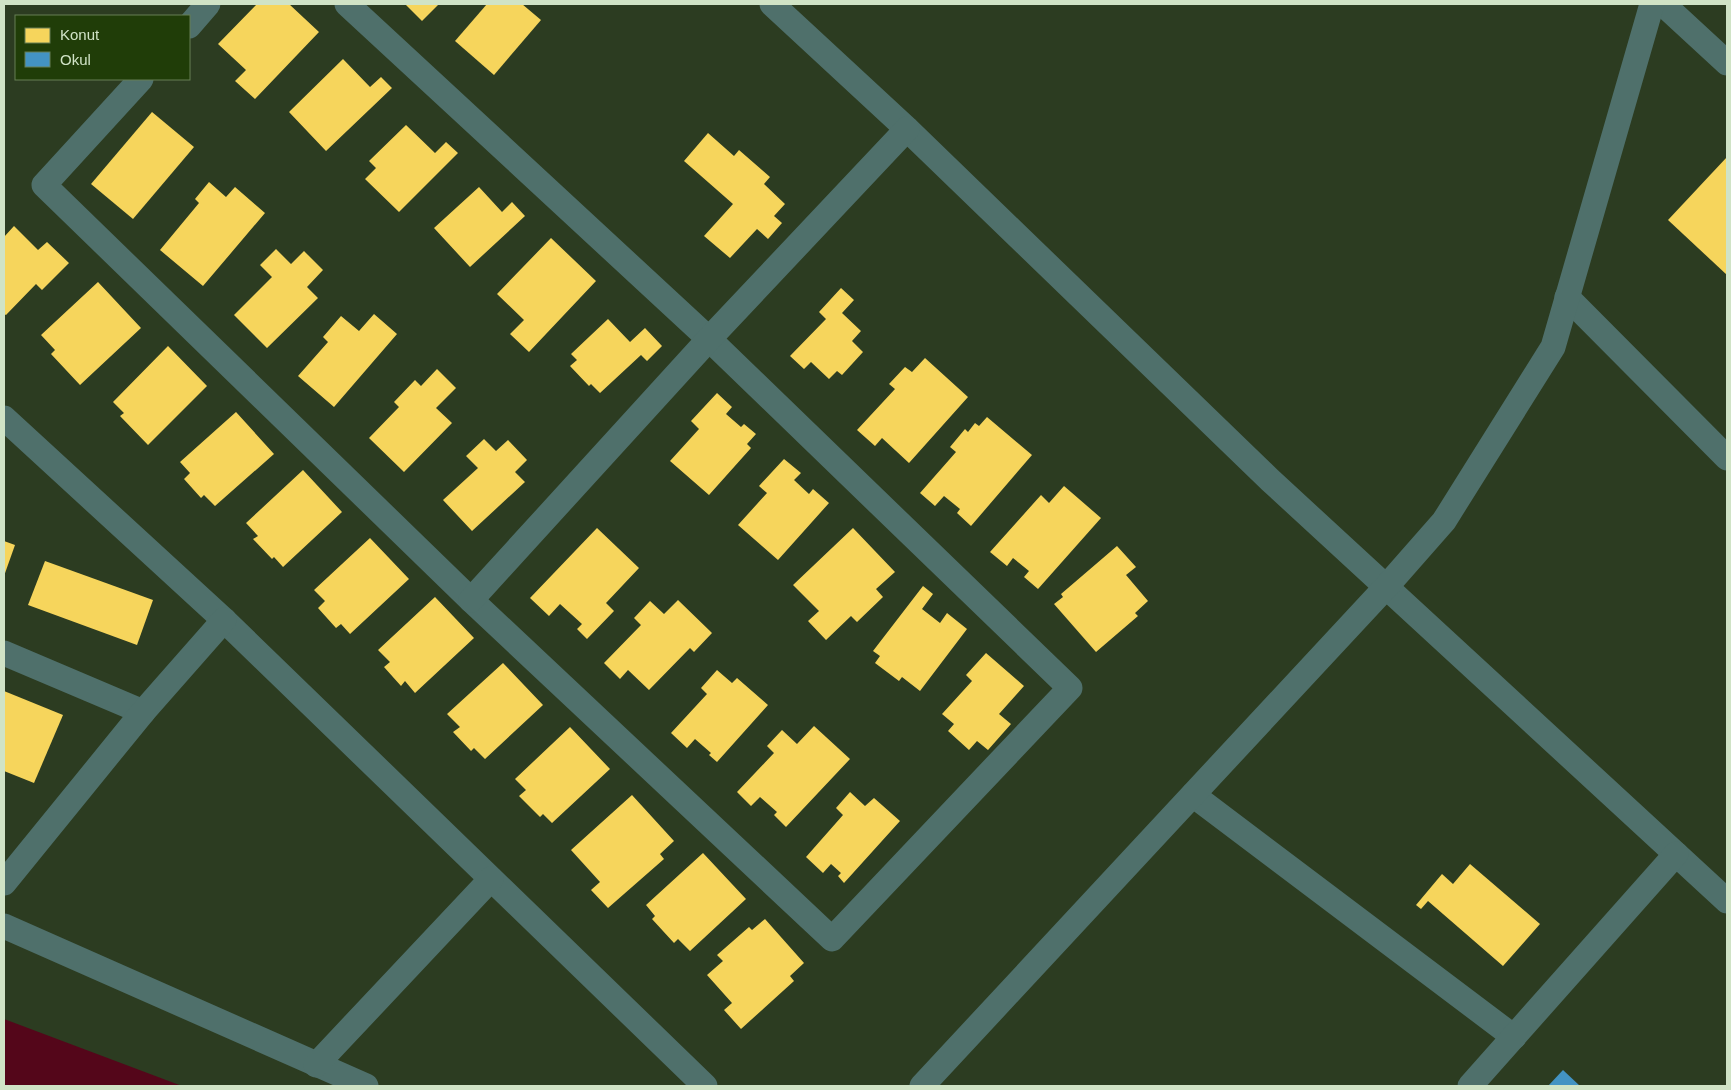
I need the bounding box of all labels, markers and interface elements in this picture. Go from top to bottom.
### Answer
legend [15,15,190,80]
text: Konut [60,26,100,43]
text: Okul [60,51,91,68]

